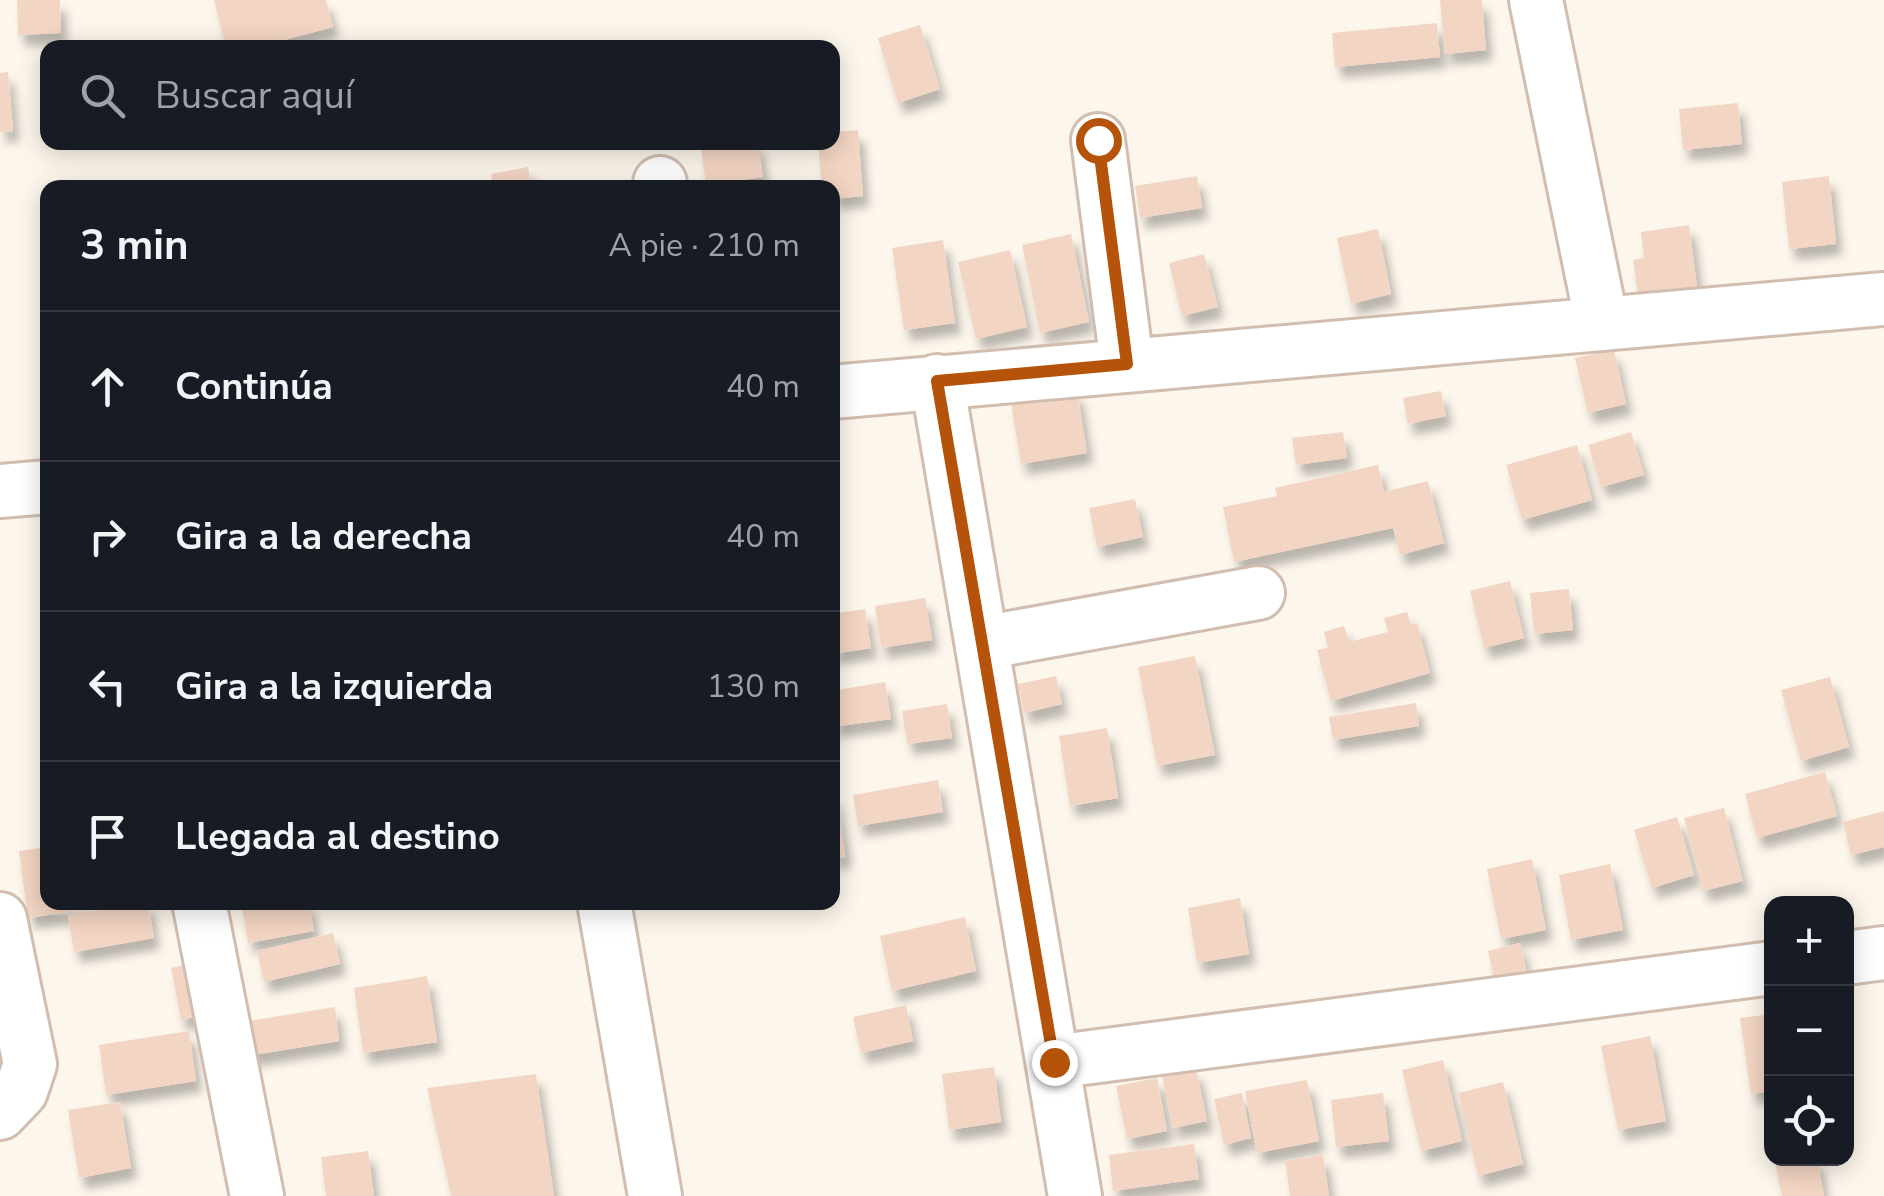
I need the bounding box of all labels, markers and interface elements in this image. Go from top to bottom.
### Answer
search box [40,40,840,150]
icon: search [75,68,130,123]
text: Buscar aquí [155,70,354,121]
route start [1076,118,1122,164]
text: 3 min [80,217,189,274]
text: A pie · 210 m [608,224,800,267]
icon: ahead [80,359,135,414]
text: Continúa [175,361,333,412]
text: 40 m [726,365,800,408]
icon: right [80,509,135,564]
text: Gira a la derecha [175,511,472,562]
text: 40 m [726,515,800,558]
icon: left [80,659,135,714]
text: Gira a la izquierda [175,661,493,712]
text: 130 m [707,665,800,708]
icon: arrive [80,809,135,864]
text: Llegada al destino [175,811,500,862]
map controls [1764,896,1854,1166]
button: + [1764,896,1854,986]
button: − [1764,986,1854,1076]
route end [1032,1040,1078,1086]
button: locate [1764,1076,1854,1166]

